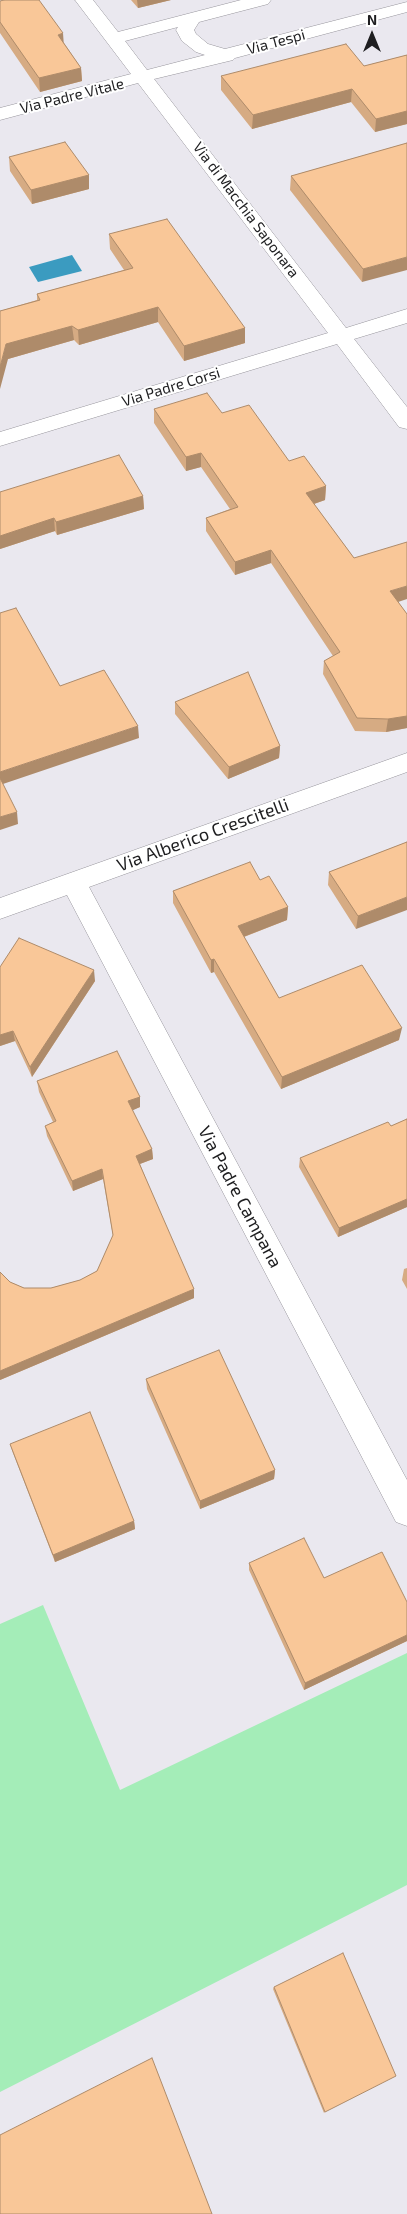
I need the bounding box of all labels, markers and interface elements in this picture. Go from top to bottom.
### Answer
north arrow [347,10,397,60]
text: N [367,11,377,28]
street label: Via Tespi [245,26,307,58]
street label: Via Padre Vitale [18,74,126,118]
street label: Via di Macchia Saponara [189,139,303,281]
street label: Via Padre Corsi [120,364,222,410]
street label: Via Alberico Crescitelli [114,794,292,876]
street label: Via Padre Campana [194,1122,286,1272]

